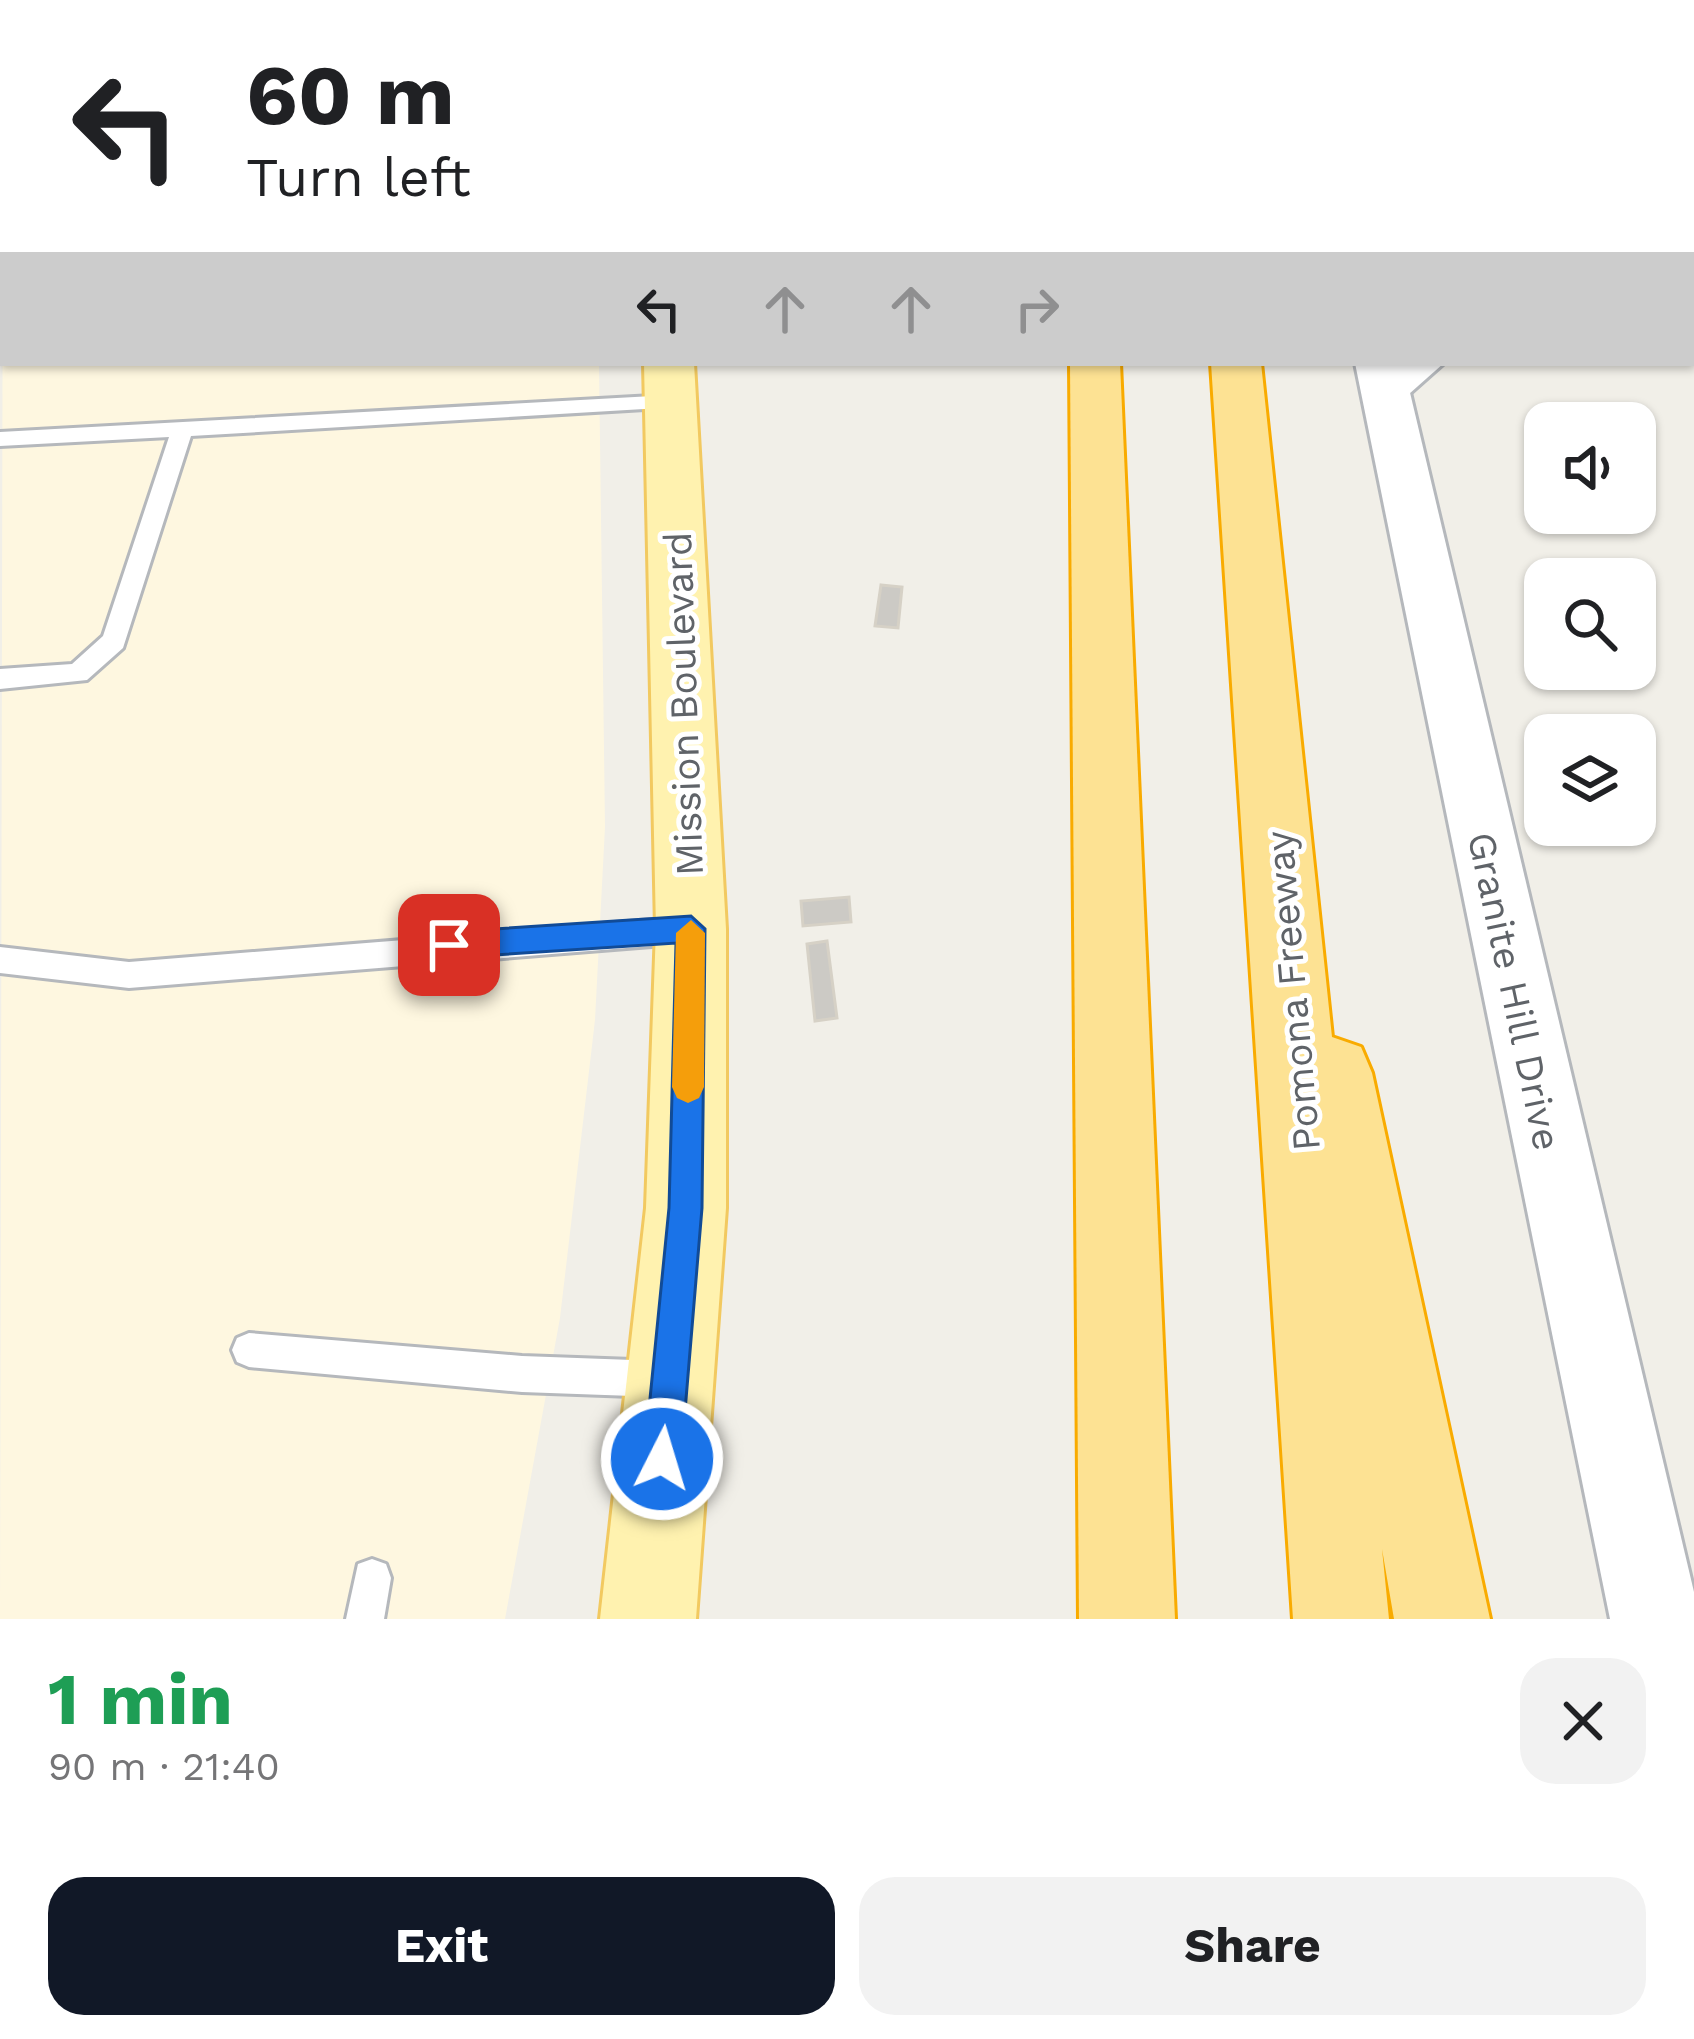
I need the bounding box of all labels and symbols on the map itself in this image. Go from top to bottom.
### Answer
street label: Mission Boulevard [655,531,712,877]
street label: Granite Hill Drive [1459,828,1570,1154]
street label: Pomona Freeway [1256,829,1329,1153]
pin [398,894,500,996]
position arrow [599,1396,725,1522]

